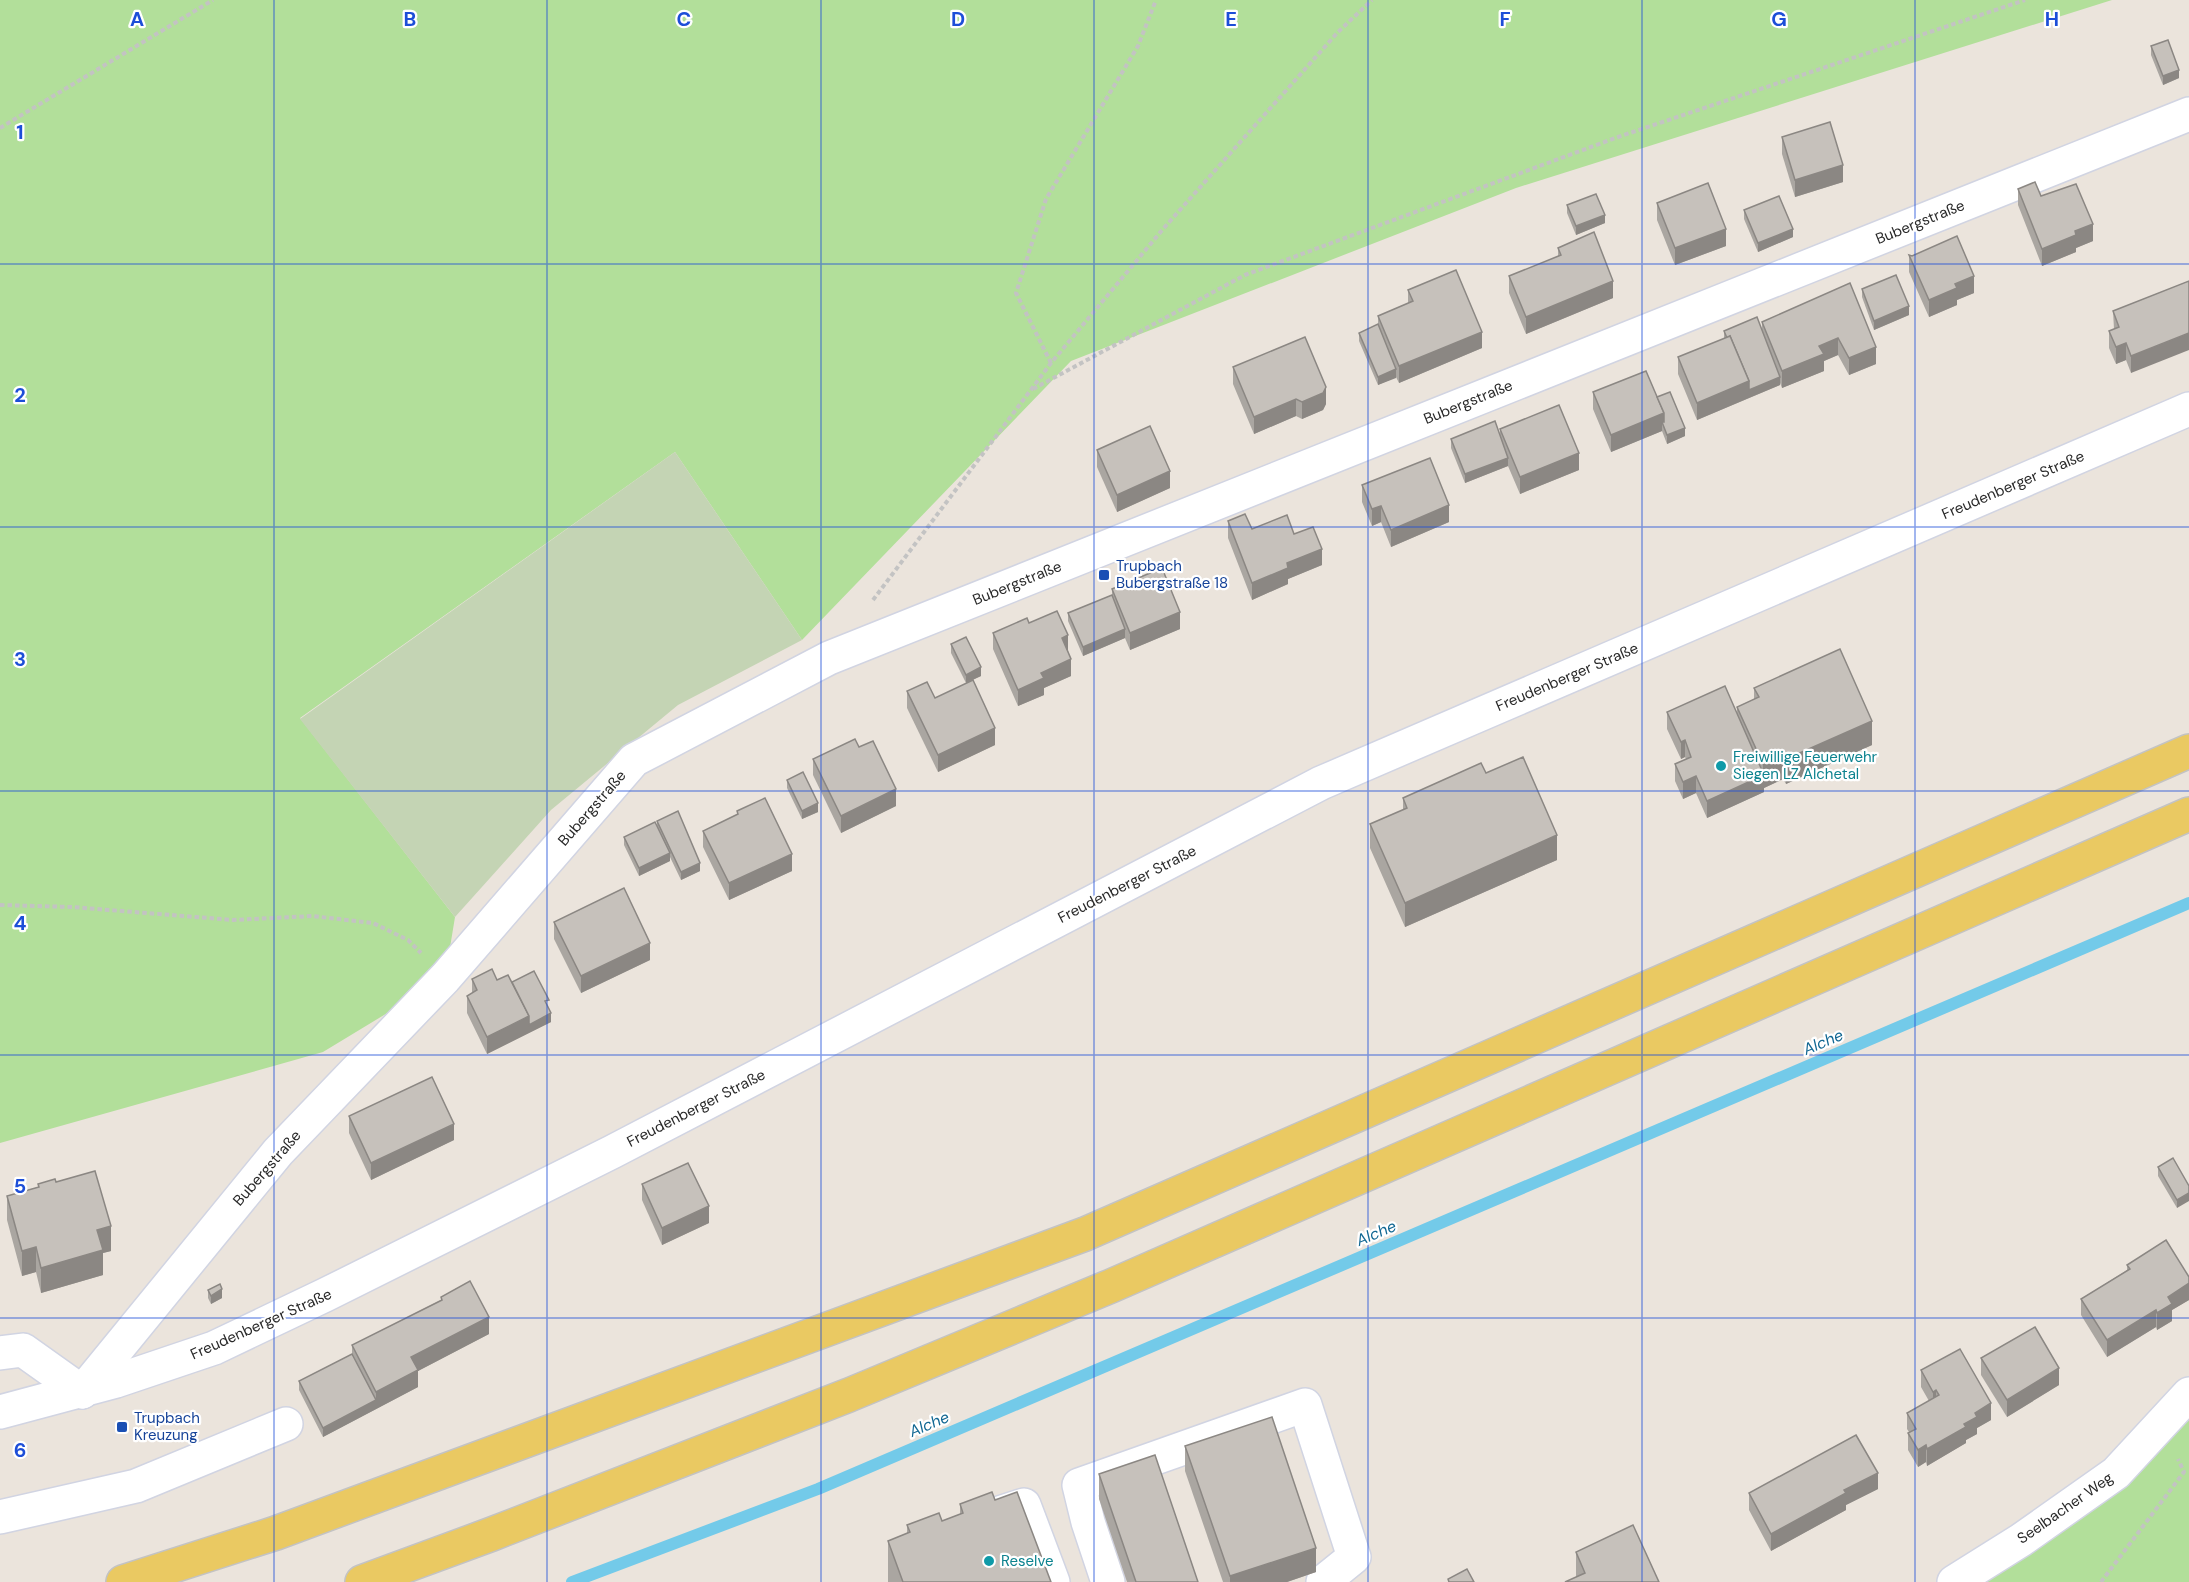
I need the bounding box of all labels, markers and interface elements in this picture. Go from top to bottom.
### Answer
text: A [130,6,144,32]
text: B [404,6,416,32]
text: C [677,6,691,32]
text: D [951,6,965,32]
text: E [1225,6,1237,32]
text: F [1499,6,1511,32]
text: G [1771,6,1787,32]
text: H [2045,6,2059,32]
text: 1 [16,119,24,145]
street label: Bubergstraße [1873,195,1967,249]
street label: Bubergstraße [1421,375,1515,429]
text: 2 [14,382,26,408]
street label: Freudenberger Straße [1939,446,2087,524]
street label: Bubergstraße [970,556,1064,610]
place label: Trupbach Bubergstraße 18 [1116,556,1228,593]
marker: Trupbach Bubergstraße 18 [1097,568,1111,582]
street label: Freudenberger Straße [1493,638,1641,716]
text: 3 [14,646,26,672]
place label: Freiwillige Feuerwehr Siegen LZ Alchetal [1733,747,1878,784]
marker: Freiwillige Feuerwehr Siegen LZ Alchetal [1714,759,1728,773]
street label: Bubergstraße [554,766,630,850]
street label: Freudenberger Straße [1054,840,1200,928]
text: 4 [14,910,27,936]
water label: Alche [1799,1024,1846,1060]
street label: Freudenberger Straße [623,1064,769,1152]
street label: Bubergstraße [229,1126,305,1210]
text: 5 [14,1173,26,1199]
water label: Alche [1352,1215,1399,1251]
street label: Freudenberger Straße [187,1284,335,1364]
water label: Alche [905,1406,952,1442]
place label: Trupbach Kreuzung [134,1408,200,1445]
marker: Trupbach Kreuzung [115,1420,129,1434]
text: 6 [14,1437,26,1463]
street label: Seelbacher Weg [2013,1468,2117,1548]
place label: Reselve [1001,1551,1053,1571]
marker: Reselve [982,1554,996,1568]

